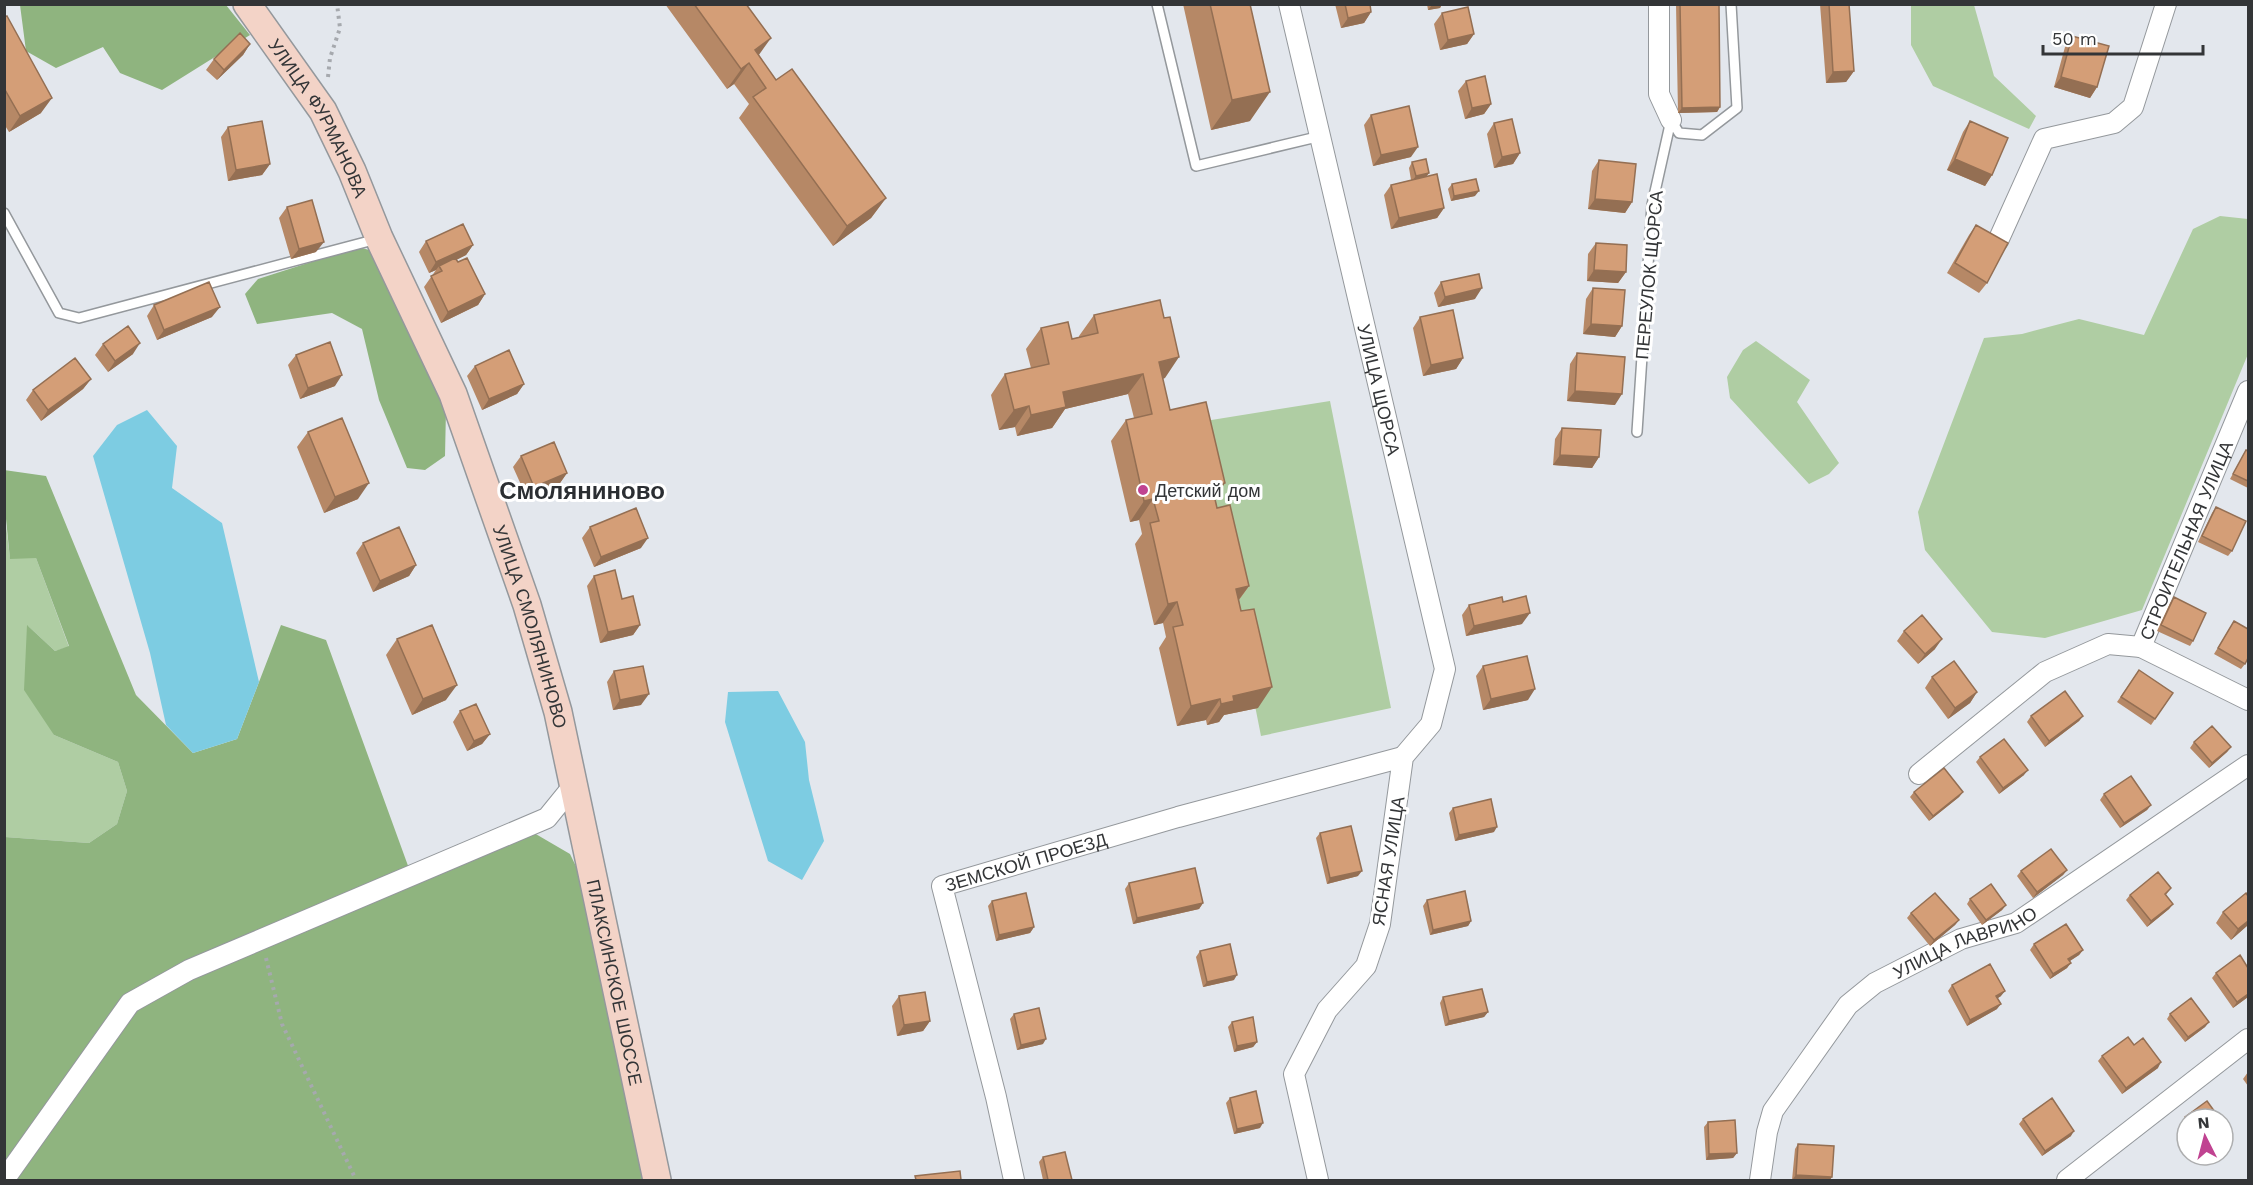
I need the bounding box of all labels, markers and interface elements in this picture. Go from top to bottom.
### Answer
scale bar [2043,18,2204,56]
text: 50 m [2052,28,2097,49]
street label: УЛИЦА ФУРМАНОВА [264,34,372,200]
street label: ПЕРЕУЛОК ЩОРСА [1631,190,1667,360]
street label: УЛИЦА ЩОРСА [1354,322,1405,457]
street label: СТРОИТЕЛЬНАЯ УЛИЦА [2135,438,2237,643]
district label: Смоляниново [499,477,665,505]
place label: Детский дом [1155,480,1261,501]
marker: Детский дом [1136,483,1150,497]
street label: УЛИЦА СМОЛЯНИНОВО [489,522,572,730]
street label: ЯСНАЯ УЛИЦА [1367,795,1409,927]
street label: ЗЕМСКОЙ ПРОЕЗД [942,828,1109,895]
street label: ПЛАКСИНСКОЕ ШОССЕ [583,877,647,1087]
street label: УЛИЦА ЛАВРИНО [1889,902,2041,983]
north arrow [2175,1107,2235,1167]
text: N [2197,1113,2210,1133]

